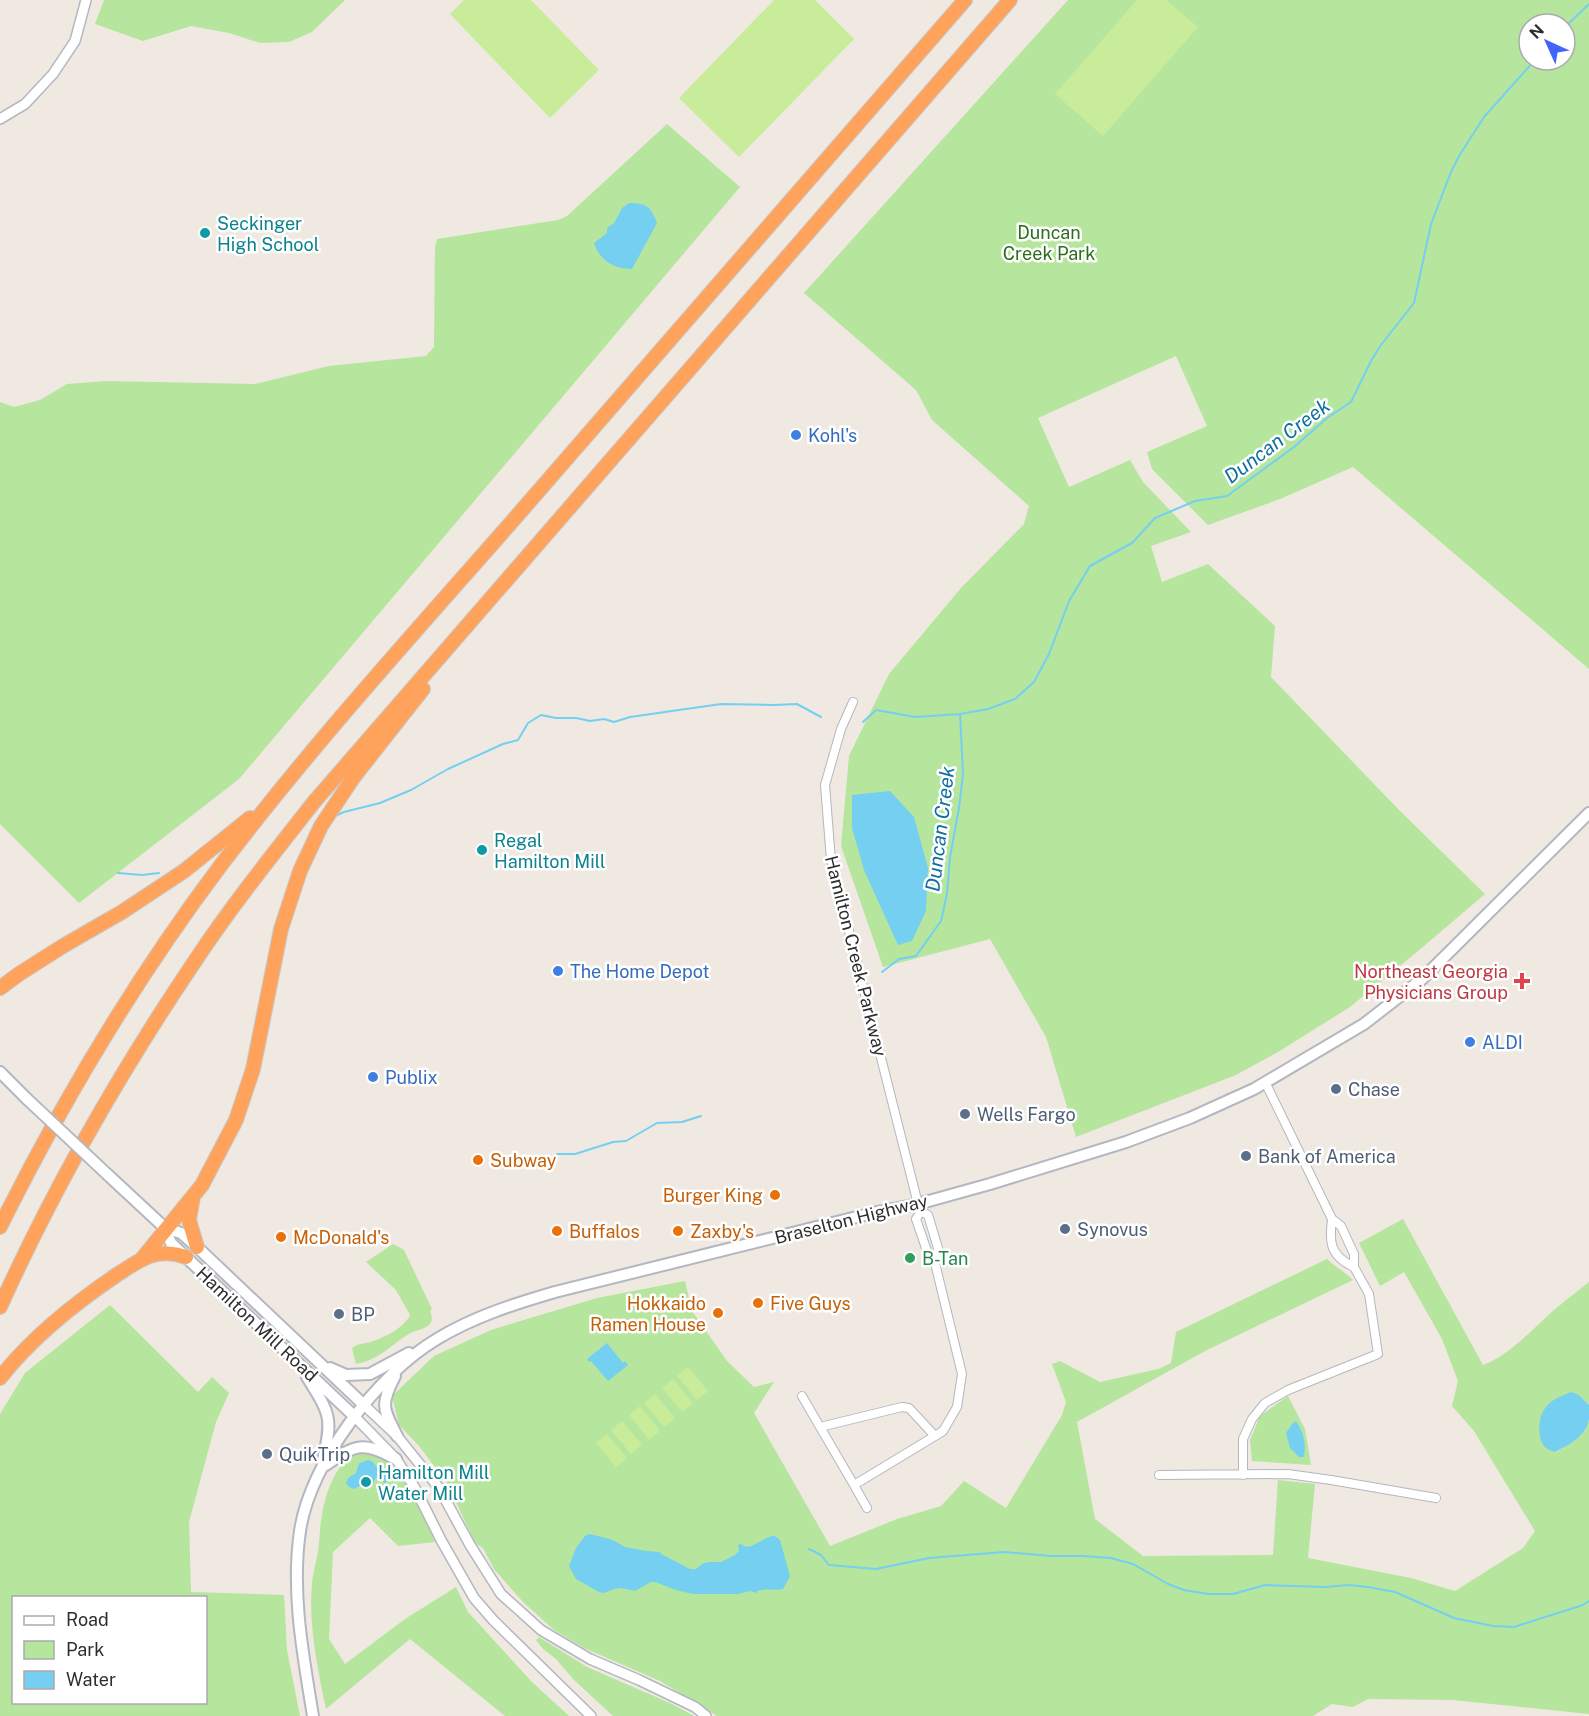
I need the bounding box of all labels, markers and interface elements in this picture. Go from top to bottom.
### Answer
north arrow [1517,12,1577,72]
text: N [1526,21,1548,43]
place label: Seckinger High School [217,213,319,255]
park label: Duncan Creek Park [1003,222,1095,264]
marker: Seckinger High School [198,226,212,240]
water label: Duncan Creek [1219,393,1335,489]
place label: Kohl's [808,425,857,446]
marker: Kohl's [789,428,803,442]
water label: Duncan Creek [920,765,960,893]
place label: Regal Hamilton Mill [494,830,605,872]
marker: Regal Hamilton Mill [475,843,489,857]
street label: Hamilton Creek Parkway [821,853,891,1059]
place label: The Home Depot [570,961,710,982]
place label: Northeast Georgia Physicians Group [1354,961,1508,1003]
marker: The Home Depot [551,964,565,978]
marker: Northeast Georgia Physicians Group [1513,972,1531,990]
place label: ALDI [1482,1032,1523,1053]
marker: ALDI [1463,1035,1477,1049]
place label: Publix [385,1067,438,1088]
marker: Publix [366,1070,380,1084]
place label: Chase [1348,1079,1400,1100]
marker: Chase [1329,1082,1343,1096]
place label: Wells Fargo [977,1104,1076,1125]
marker: Wells Fargo [958,1107,972,1121]
place label: Bank of America [1258,1146,1396,1167]
marker: Bank of America [1239,1149,1253,1163]
place label: Subway [490,1150,557,1171]
marker: Subway [471,1153,485,1167]
place label: Burger King [663,1185,763,1206]
marker: Burger King [768,1188,782,1202]
street label: Braselton Highway [772,1190,930,1248]
place label: Synovus [1077,1219,1148,1240]
place label: Buffalos [569,1221,640,1242]
place label: Zaxby's [690,1221,754,1242]
marker: Synovus [1058,1222,1072,1236]
marker: Buffalos [550,1224,564,1238]
marker: Zaxby's [671,1224,685,1238]
place label: McDonald's [293,1227,389,1248]
marker: McDonald's [274,1230,288,1244]
place label: B-Tan [922,1248,968,1269]
marker: B-Tan [903,1251,917,1265]
street label: Hamilton Mill Road [192,1262,322,1386]
place label: Hokkaido Ramen House [590,1293,706,1335]
place label: Five Guys [770,1293,851,1314]
marker: Five Guys [751,1296,765,1310]
place label: BP [351,1304,375,1325]
marker: Hokkaido Ramen House [711,1306,725,1320]
marker: BP [332,1307,346,1321]
place label: QuikTrip [279,1444,350,1465]
marker: QuikTrip [260,1447,274,1461]
place label: Hamilton Mill Water Mill [378,1462,489,1504]
marker: Hamilton Mill Water Mill [359,1475,373,1489]
legend [12,1596,207,1704]
text: Road [66,1609,109,1630]
text: Park [66,1639,104,1660]
text: Water [66,1669,116,1690]

